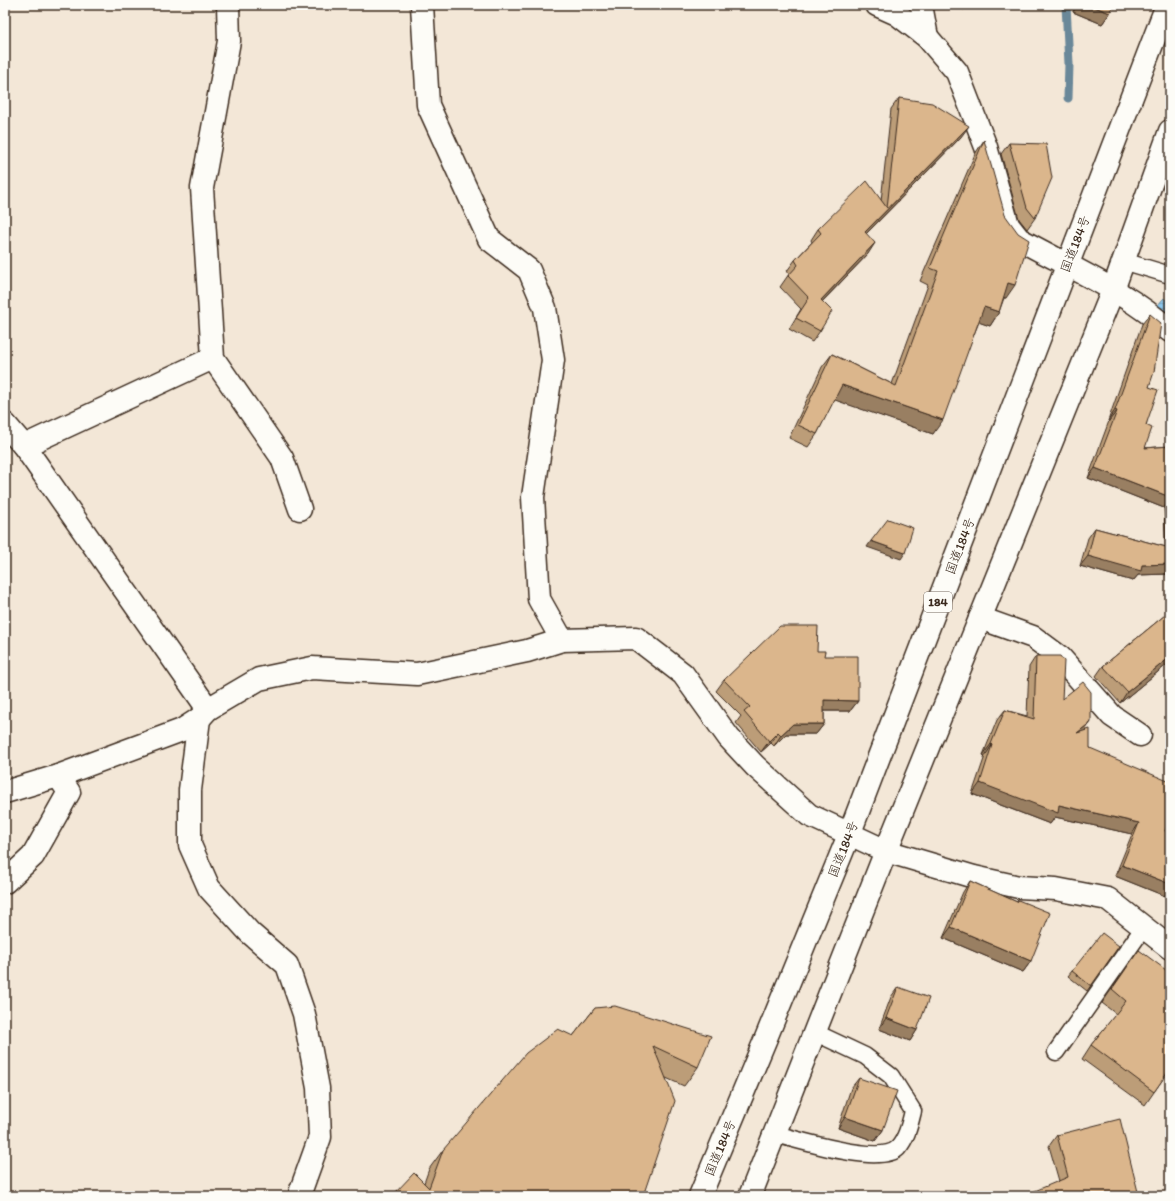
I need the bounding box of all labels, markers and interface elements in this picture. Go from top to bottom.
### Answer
street label: 国道184号 [1057,213,1093,275]
street label: 国道184号 [942,515,978,577]
road number: 184 [924,592,952,612]
street label: 国道184号 [825,818,861,880]
street label: 国道184号 [701,1117,739,1179]

